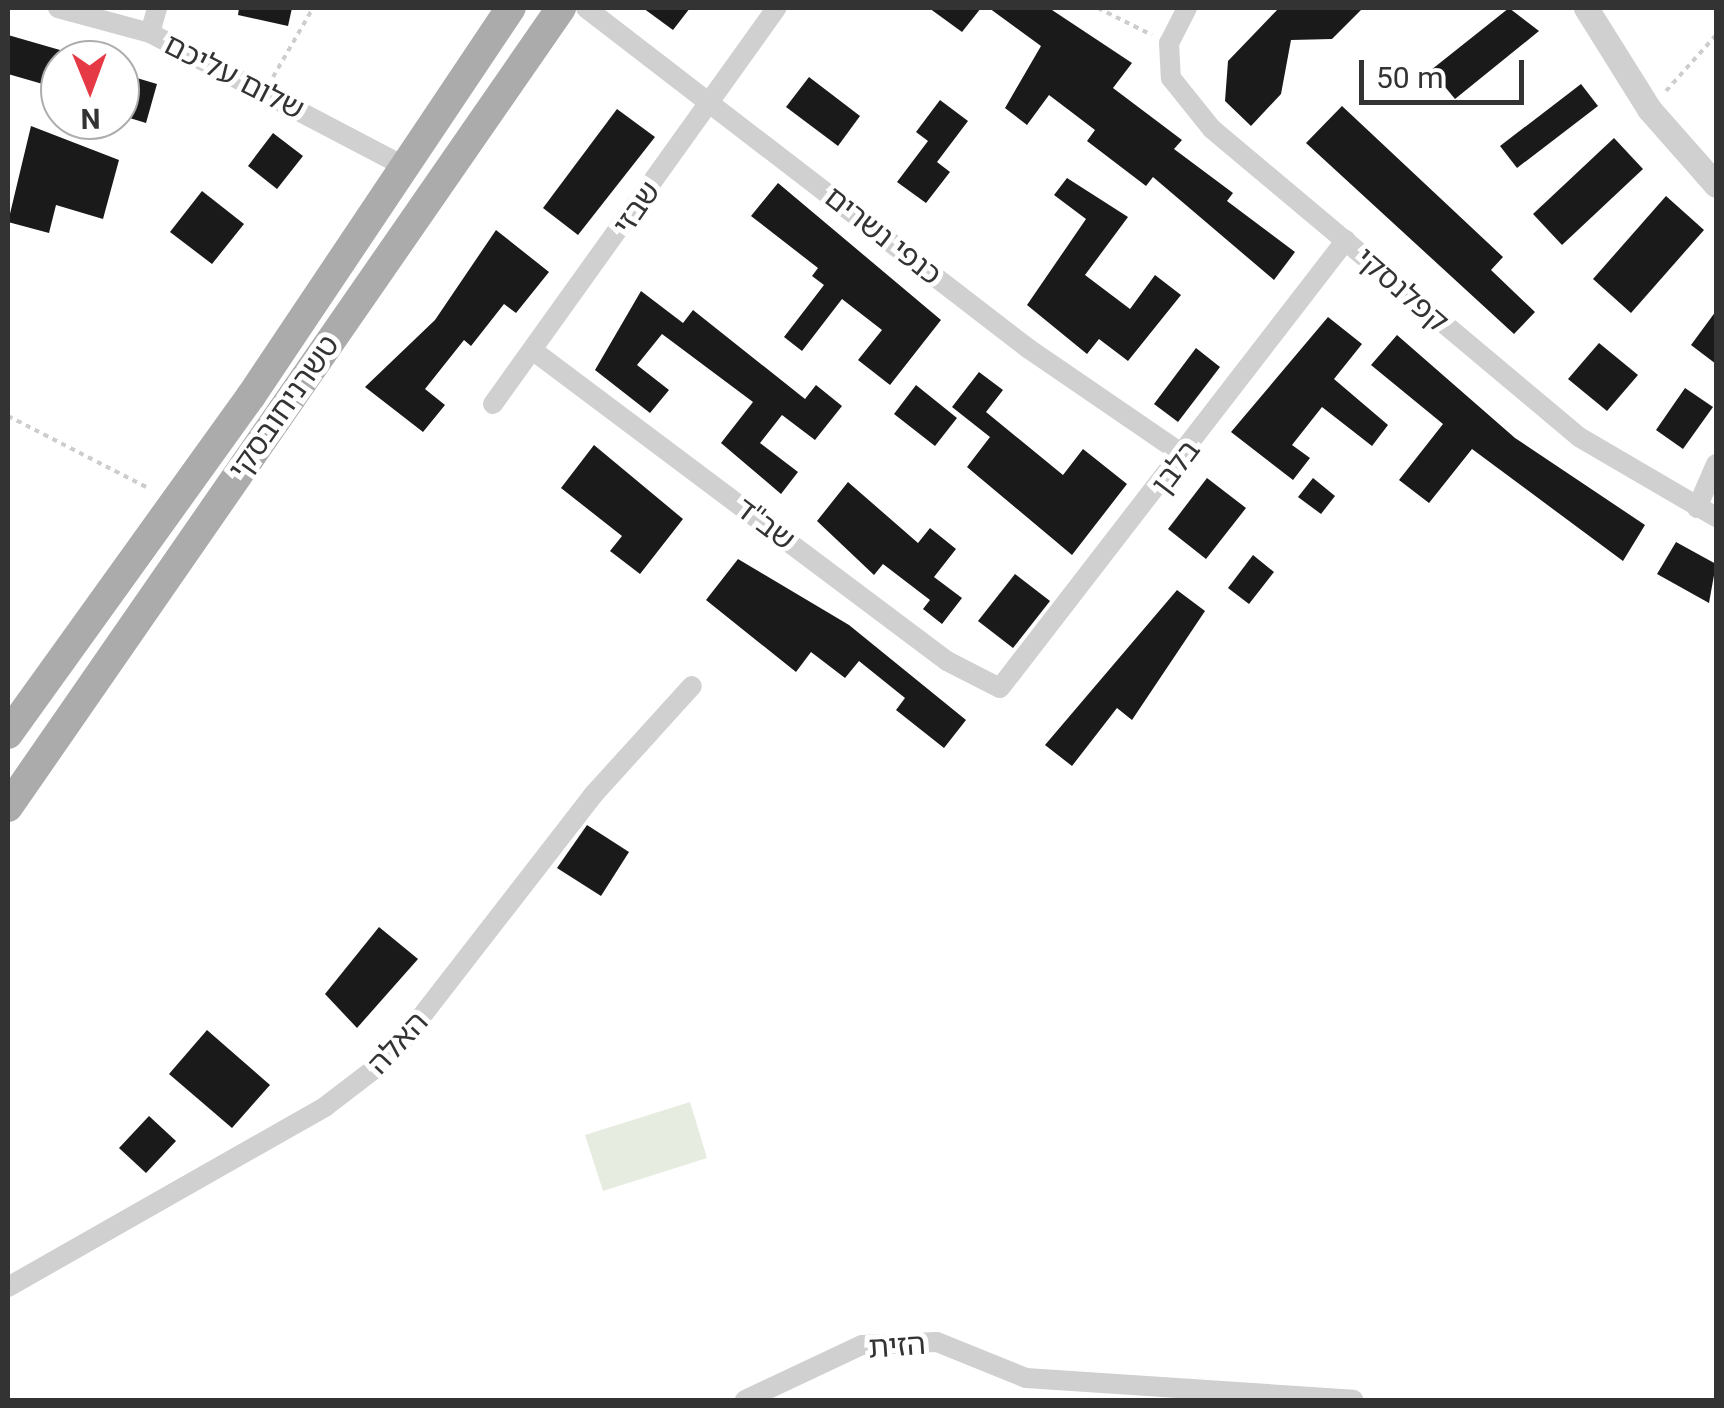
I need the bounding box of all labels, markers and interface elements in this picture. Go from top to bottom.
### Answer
street label: שלום עליכם [158,26,310,128]
north arrow [40,40,140,140]
scale bar [1364,40,1529,102]
text: 50 m [1376,60,1443,95]
text: N [80,102,101,135]
street label: שבזי [606,174,668,242]
street label: כנפי נשרים [817,179,949,293]
street label: קפלנסקי [1348,240,1456,340]
street label: טשרניחובסקי [221,328,347,486]
street label: בלבן [1144,433,1208,501]
street label: שב''ד [728,490,802,558]
street label: האלה [360,1004,436,1082]
street label: הזית [867,1326,927,1366]

